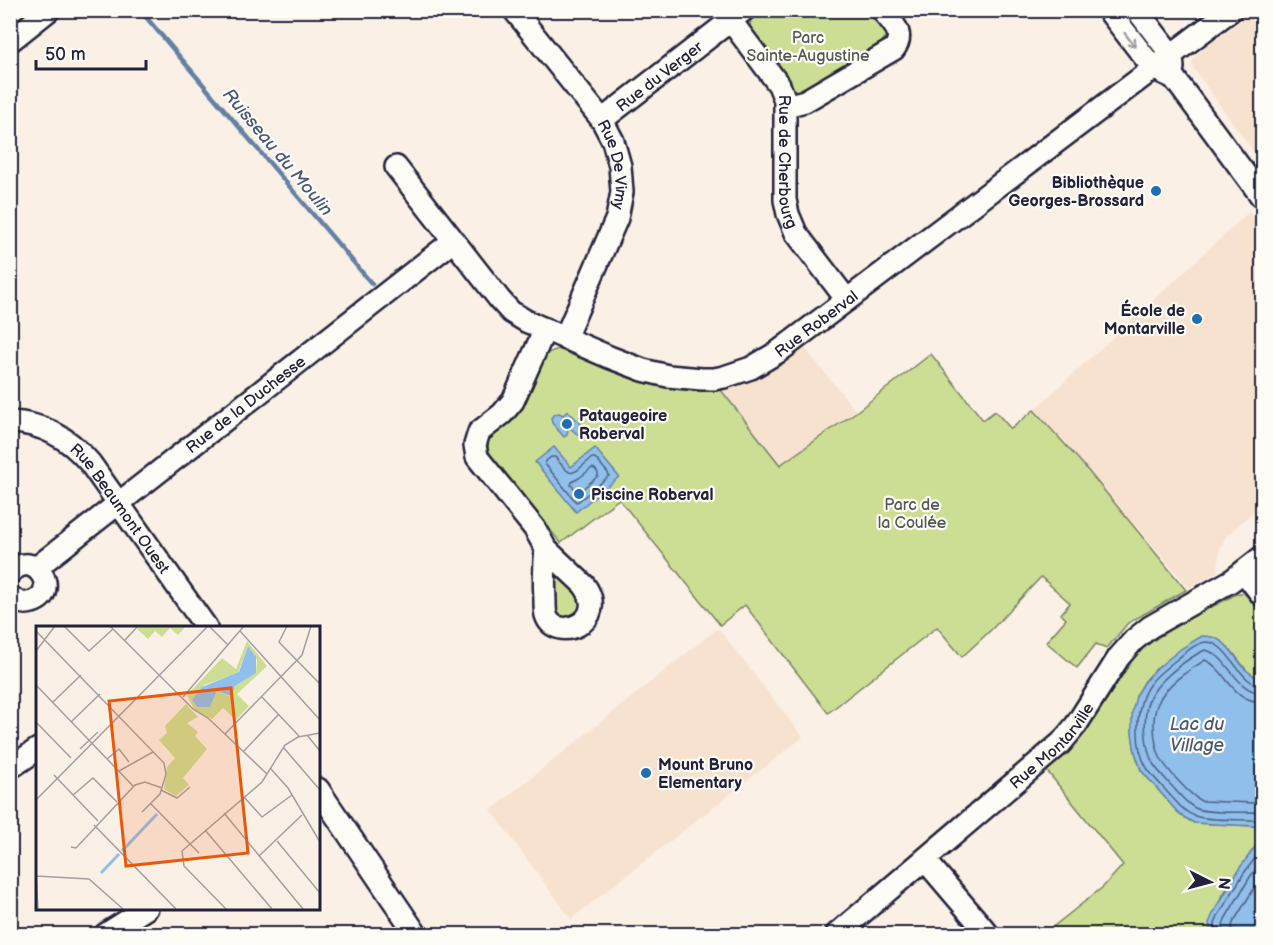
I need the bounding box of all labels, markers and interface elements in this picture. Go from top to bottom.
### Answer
park label: Parc Sainte-Augustine [747,29,870,66]
one-way arrow [1124,31,1137,47]
scale bar [36,33,146,71]
street label: Rue du Verger [613,38,707,117]
text: 50 m [45,44,86,65]
water label: Ruisseau du Moulin [218,84,337,220]
street label: Rue de Cherbourg [773,95,801,232]
street label: Rue De Vimy [593,117,630,212]
place label: Bibliothèque Georges-Brossard [1009,174,1144,211]
marker: Bibliothèque Georges-Brossard [1149,184,1163,198]
street label: Rue Roberval [772,287,862,362]
place label: École de Montarville [1104,299,1185,339]
marker: École de Montarville [1190,312,1204,326]
street label: Rue de la Duchesse [183,352,310,458]
place label: Pataugeoire Roberval [579,407,667,444]
marker: Pataugeoire Roberval [560,417,574,431]
street label: Rue Beaumont Ouest [66,440,173,578]
place label: Piscine Roberval [591,486,714,505]
marker: Piscine Roberval [572,487,586,501]
park label: Parc de la Coulée [878,496,947,533]
inset map [36,626,320,909]
street label: Rue Montarville [1006,699,1099,794]
water label: Lac du Village [1170,714,1224,756]
place label: Mount Bruno Elementary [658,756,753,793]
marker: Mount Bruno Elementary [639,766,653,780]
north arrow [1180,852,1240,912]
text: N [1213,876,1234,890]

